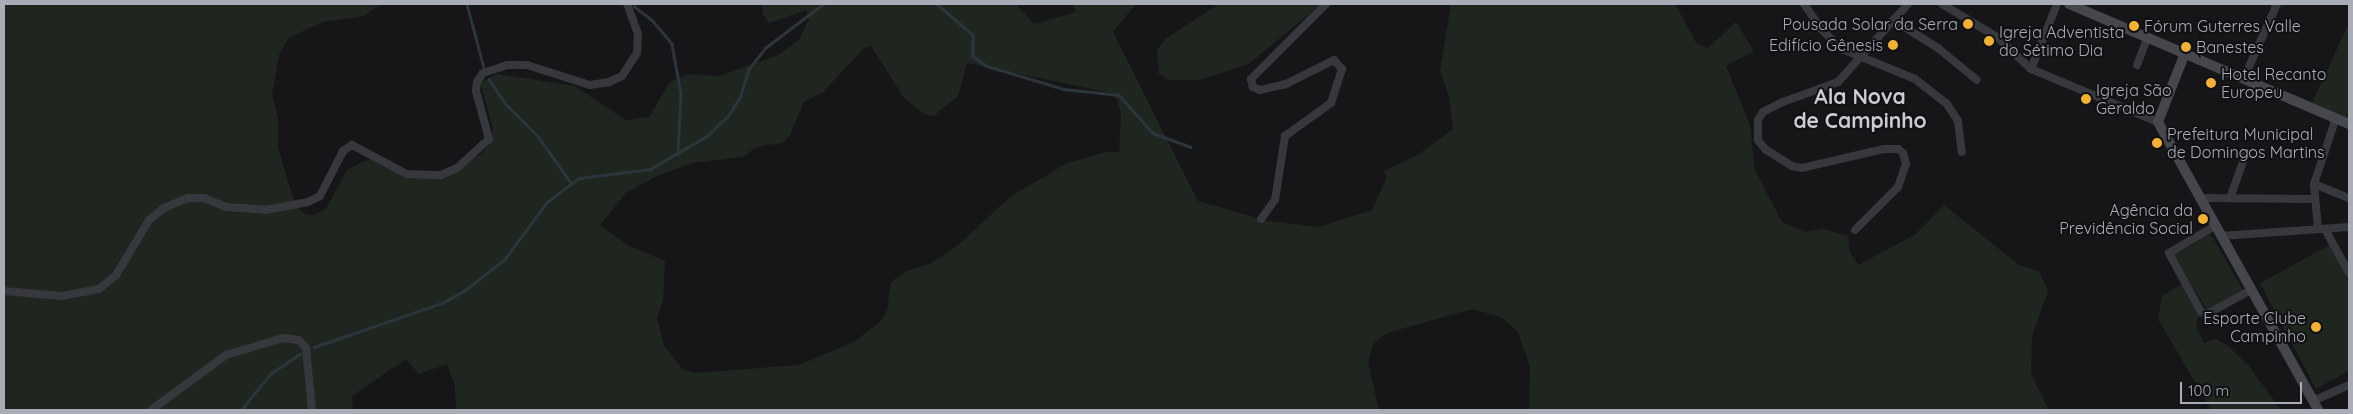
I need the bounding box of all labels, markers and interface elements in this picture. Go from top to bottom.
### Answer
place label: Pousada Solar da Serra [1783,14,1958,34]
place label: Fórum Guterres Valle [2144,16,2301,36]
marker: Pousada Solar da Serra [1962,18,1974,30]
marker: Fórum Guterres Valle [2128,20,2140,32]
place label: Igreja Adventista do Sétimo Dia [1999,22,2124,60]
place label: Edifício Gênesis [1769,35,1883,55]
marker: Igreja Adventista do Sétimo Dia [1983,35,1995,47]
place label: Banestes [2196,37,2264,57]
marker: Edifício Gênesis [1887,39,1899,51]
marker: Banestes [2180,41,2192,53]
place label: Hotel Recanto Europeu [2221,64,2327,102]
marker: Hotel Recanto Europeu [2205,77,2217,89]
place label: Igreja São Geraldo [2096,80,2172,118]
district label: Ala Nova de Campinho [1793,83,1927,133]
marker: Igreja São Geraldo [2080,93,2092,105]
place label: Prefeitura Municipal de Domingos Martins [2167,124,2325,162]
marker: Prefeitura Municipal de Domingos Martins [2151,137,2163,149]
place label: Agência da Previdência Social [2059,200,2193,238]
marker: Agência da Previdência Social [2197,213,2209,225]
place label: Esporte Clube Campinho [2203,308,2306,346]
marker: Esporte Clube Campinho [2310,321,2322,333]
scale bar [2183,372,2306,404]
text: 100 m [2188,381,2229,400]

